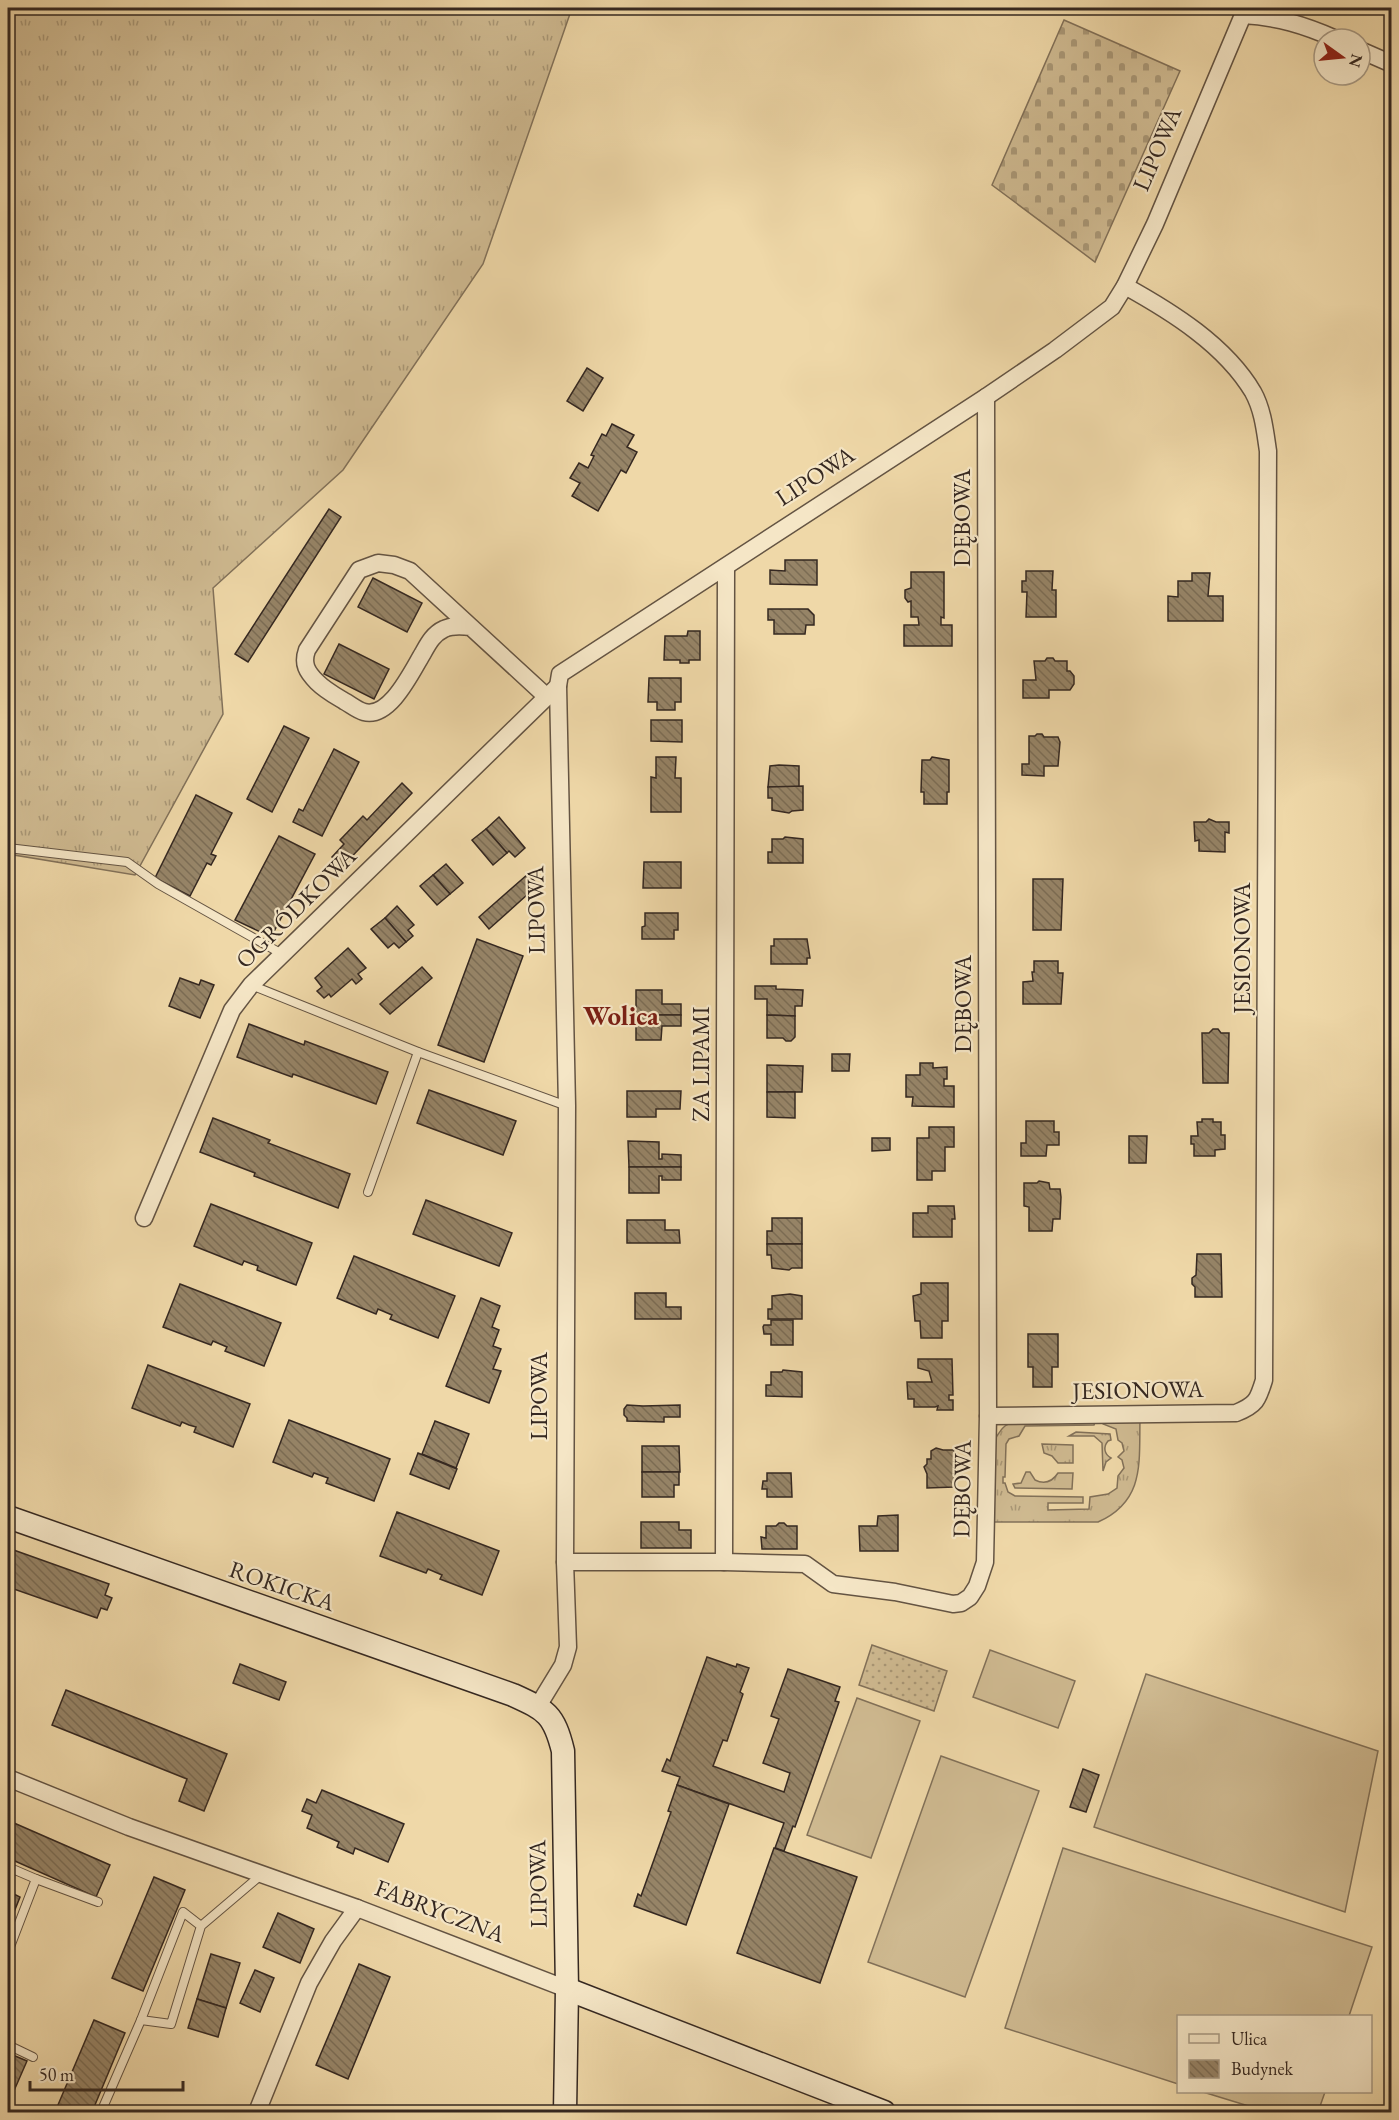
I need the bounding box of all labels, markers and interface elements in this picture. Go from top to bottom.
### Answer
north arrow [1312,27,1372,87]
text: N [1344,52,1368,70]
street label: LIPOWA [1125,102,1188,196]
street label: LIPOWA [769,438,861,513]
street label: DĘBOWA [946,469,977,567]
street label: OGRÓDKOWA [229,840,363,975]
street label: LIPOWA [519,865,552,954]
street label: JESIONOWA [1226,882,1257,1016]
street label: DĘBOWA [947,955,978,1053]
district label: Wolica [583,998,659,1033]
street label: ZA LIPAMI [685,1006,716,1122]
street label: LIPOWA [523,1351,554,1440]
street label: JESIONOWA [1070,1373,1204,1406]
street label: DĘBOWA [945,1439,978,1538]
street label: ROKICKA [225,1553,340,1618]
street label: LIPOWA [521,1839,554,1928]
street label: FABRYCZNA [371,1872,510,1950]
legend [1177,2015,1372,2093]
text: Ulica [1231,2027,1268,2050]
scale bar [30,2054,183,2092]
text: Budynek [1231,2057,1294,2080]
text: 50 m [39,2063,74,2086]

